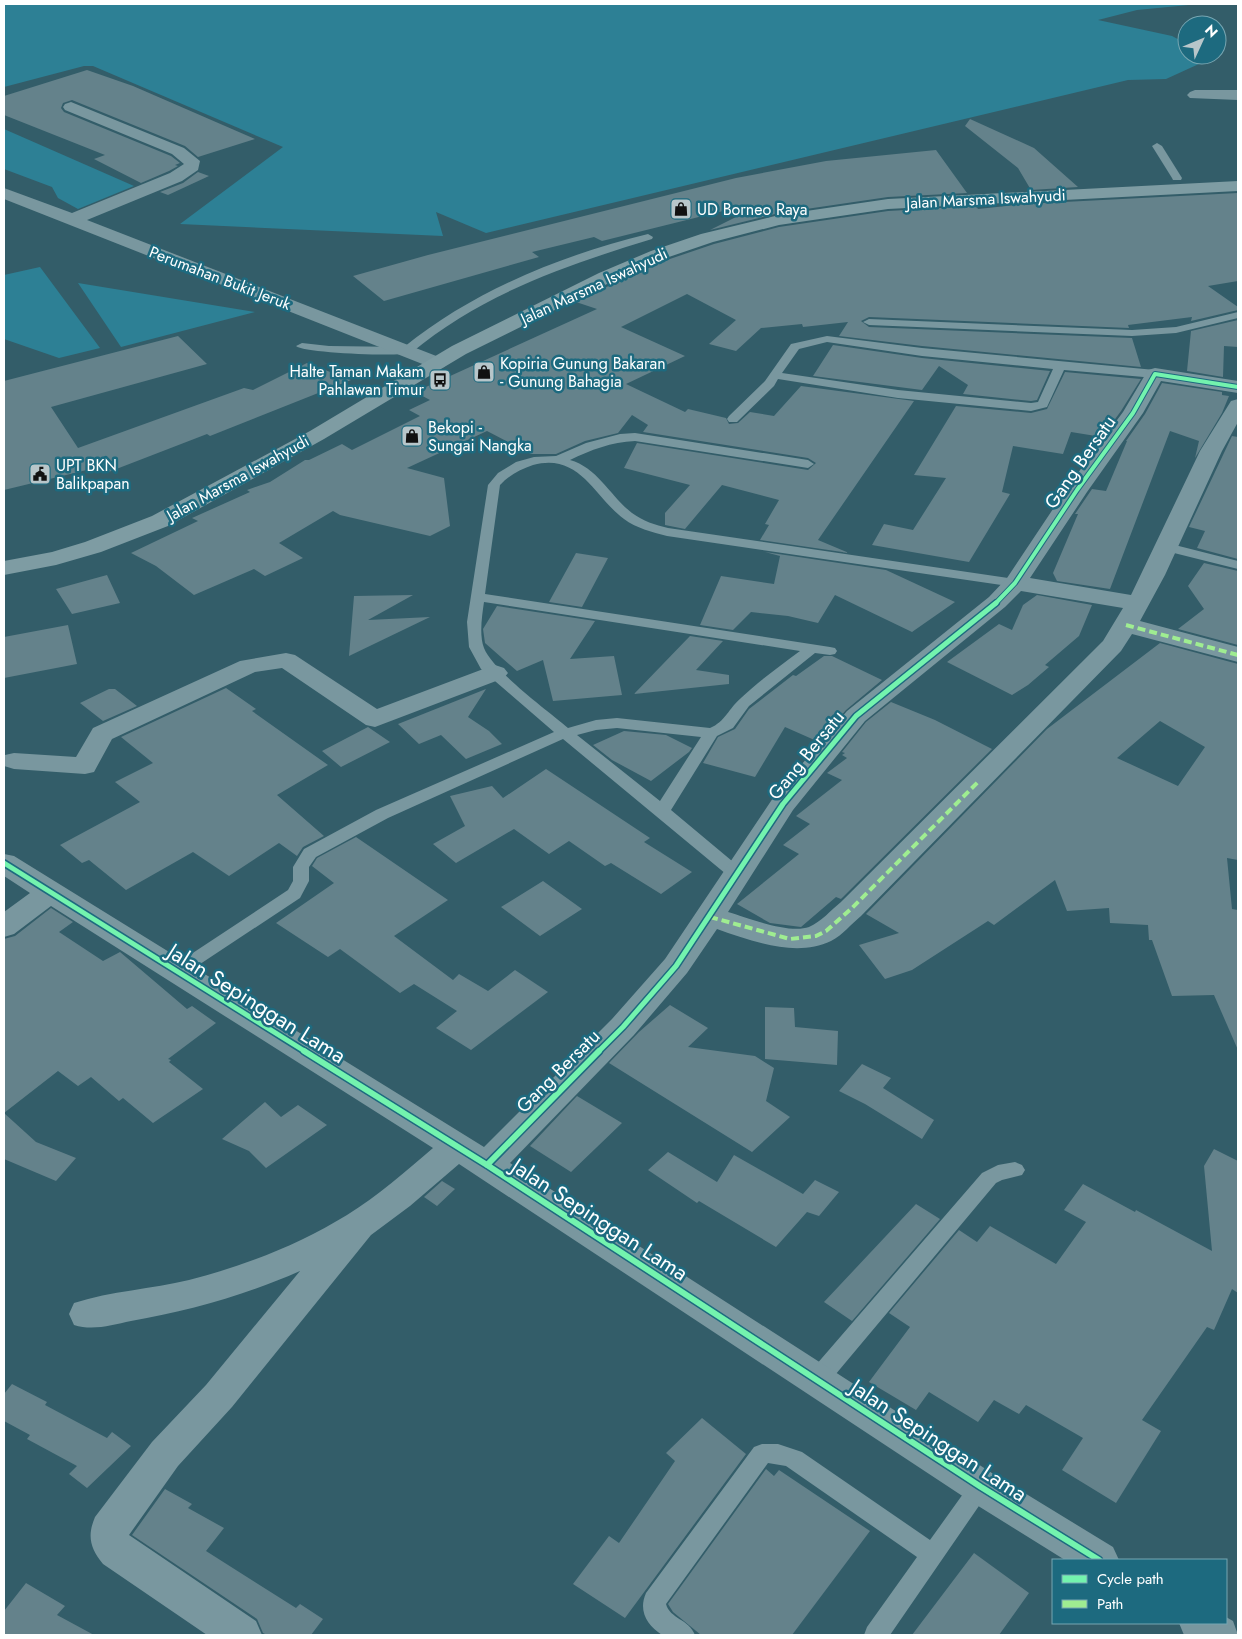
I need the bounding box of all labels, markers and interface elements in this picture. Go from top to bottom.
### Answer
north arrow [1177,15,1227,65]
text: N [1200,20,1222,42]
street label: Jalan Marsma Iswahyudi [904,183,1066,215]
shop icon: UD Borneo Raya [669,197,693,221]
place label: UD Borneo Raya [697,198,807,221]
street label: Perumahan Bukit Jeruk [146,240,295,316]
street label: Jalan Marsma Iswahyudi [515,242,671,331]
place label: Kopiria Gunung Bakaran - Gunung Bahagia [500,352,666,393]
place label: Halte Taman Makam Pahlawan Timur [290,360,424,401]
shop icon: Kopiria Gunung Bakaran - Gunung Bahagia [472,360,496,384]
bus stop icon: Halte Taman Makam Pahlawan Timur [428,368,452,392]
street label: Gang Bersatu [1038,410,1122,514]
place label: Bekopi - Sungai Nangka [428,416,532,457]
shop icon: Bekopi - Sungai Nangka [400,424,424,448]
street label: Jalan Marsma Iswahyudi [161,429,313,528]
place label: UPT BKN Balikpapan [56,454,130,495]
public building icon: UPT BKN Balikpapan [28,462,52,486]
street label: Gang Bersatu [761,704,851,806]
street label: Jalan Sepinggan Lama [159,934,352,1071]
street label: Gang Bersatu [510,1023,606,1119]
street label: Jalan Sepinggan Lama [503,1148,695,1288]
street label: Jalan Sepinggan Lama [842,1369,1034,1509]
legend [1052,1559,1227,1624]
text: Cycle path [1097,1568,1164,1590]
text: Path [1097,1593,1123,1615]

